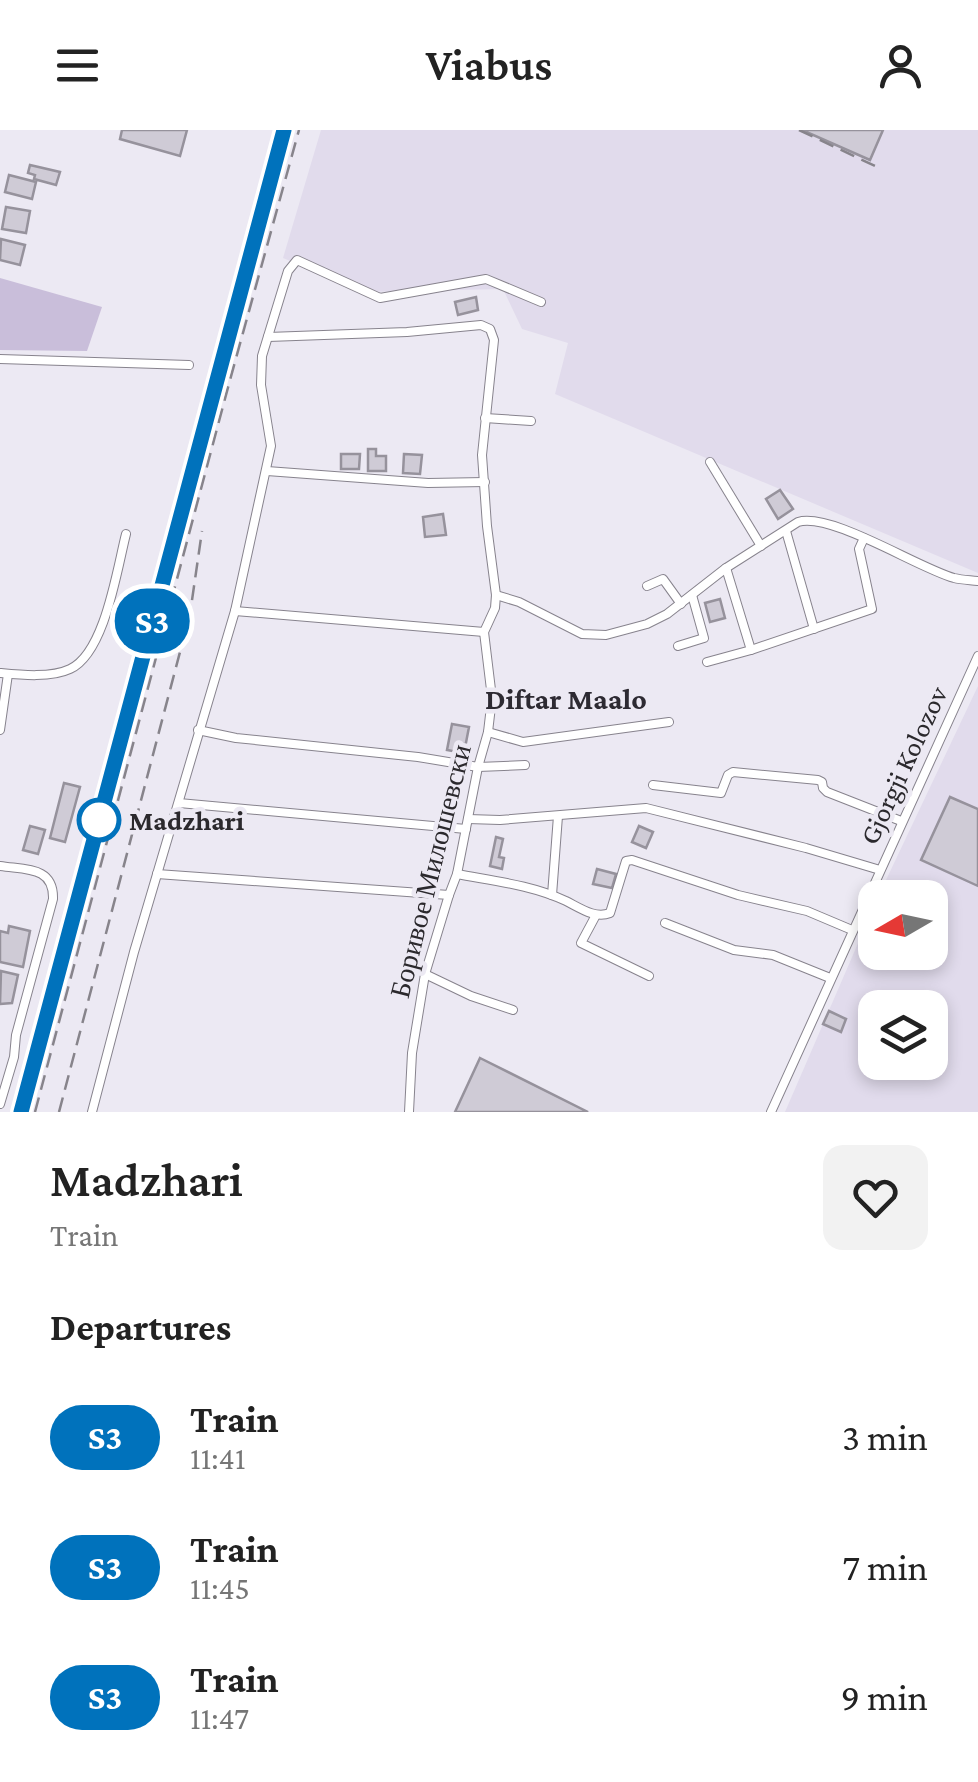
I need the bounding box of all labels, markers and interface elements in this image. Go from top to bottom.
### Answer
icon: menu [50,38,105,93]
icon: person [873,38,928,93]
text: Viabus [426,40,552,90]
line badge: S3 [107,588,197,654]
text: S3 [135,602,169,641]
street label: Gjorgji Kolozov [853,680,954,849]
district label: Diftar Maalo [485,682,647,715]
street label: Боривое Милошевски [384,741,477,1001]
marker: Madzhari [78,799,120,841]
place label: Madzhari [129,805,244,836]
north arrow [858,880,948,970]
map controls [858,880,948,1080]
button: layers [858,990,948,1080]
button: heart [823,1145,928,1250]
text: Madzhari [50,1153,243,1206]
text: Train [50,1217,119,1253]
text: Departures [50,1306,231,1348]
text: Train [190,1398,279,1440]
text: 3 min [842,1416,928,1458]
text: S3 [88,1418,122,1457]
text: 11:41 [190,1440,246,1476]
text: Train [190,1528,279,1570]
text: 7 min [842,1546,928,1588]
text: S3 [88,1548,122,1587]
text: 11:45 [190,1570,250,1606]
text: Train [190,1658,279,1700]
text: 9 min [841,1676,928,1718]
text: S3 [88,1678,122,1717]
text: 11:47 [190,1700,249,1736]

